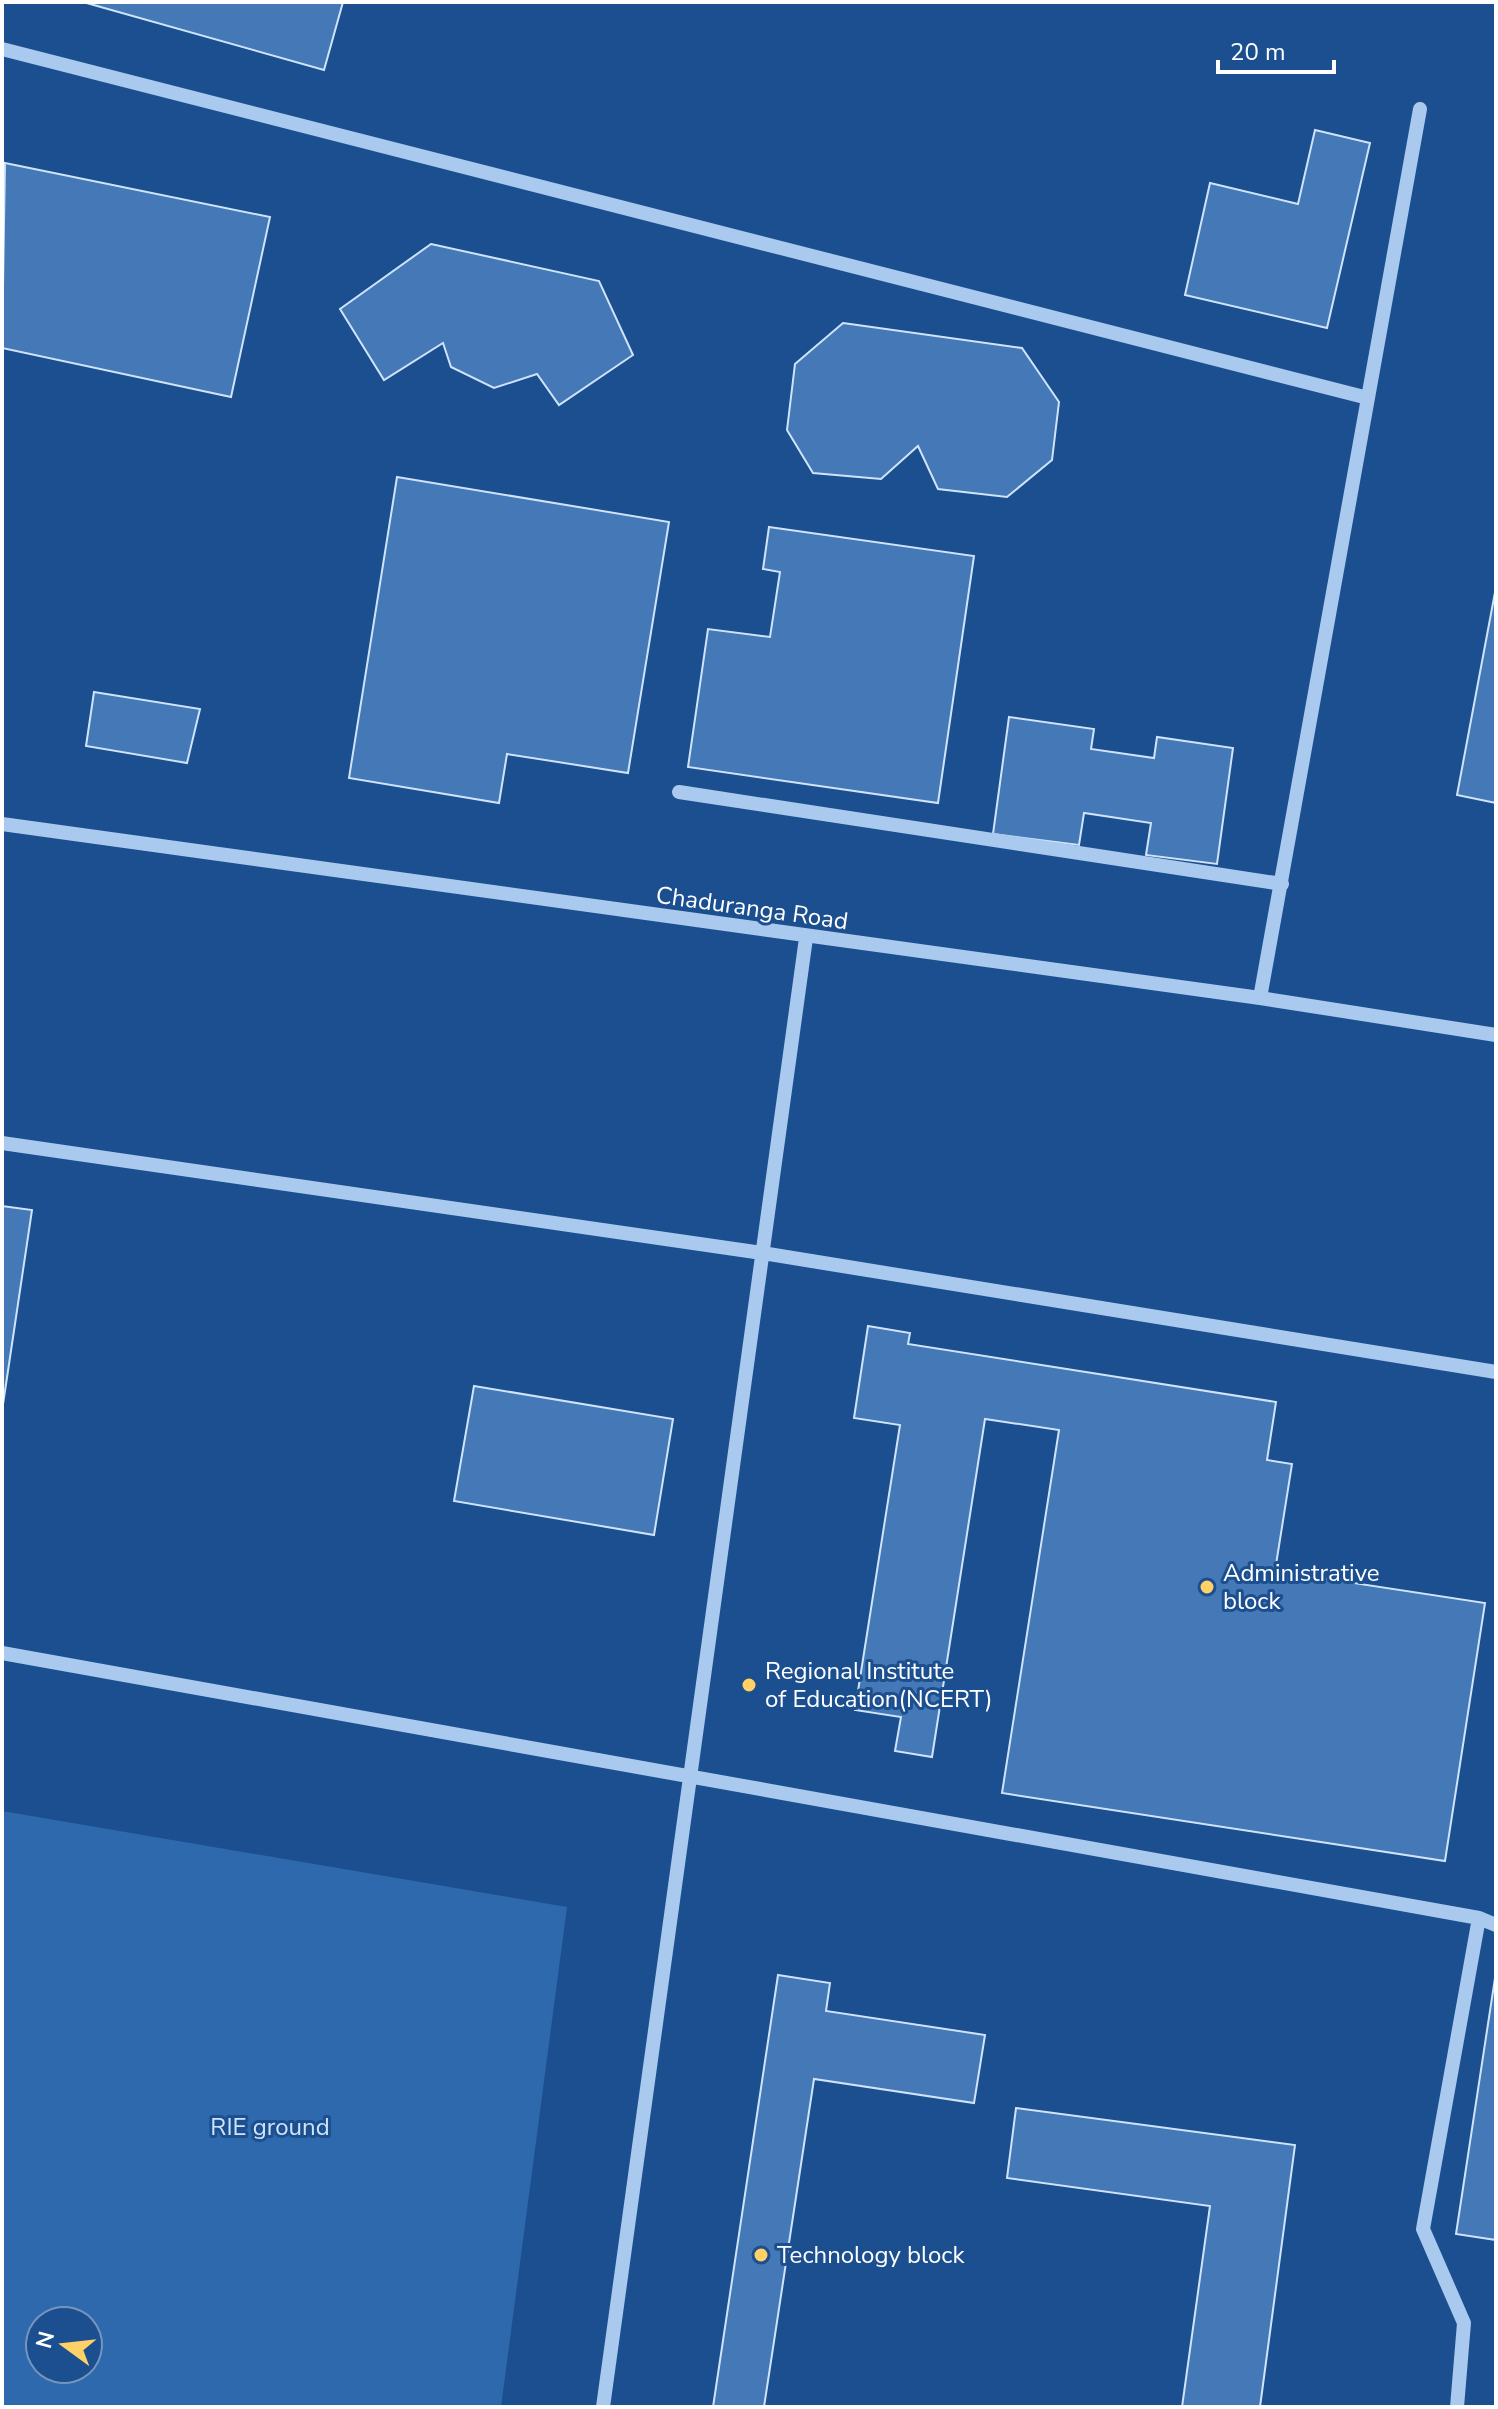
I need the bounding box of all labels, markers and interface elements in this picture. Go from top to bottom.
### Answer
scale bar [1218,24,1334,74]
text: 20 m [1230,36,1286,68]
street label: Chaduranga Road [654,879,850,937]
place label: Administrative block [1223,1557,1380,1617]
marker: Administrative block [1198,1578,1216,1596]
place label: Regional Institute of Education(NCERT) [765,1655,993,1715]
marker: Regional Institute of Education(NCERT) [740,1676,758,1694]
park label: RIE ground [210,2111,330,2143]
place label: Technology block [777,2239,965,2271]
marker: Technology block [752,2246,770,2264]
north arrow [24,2305,104,2385]
text: N [29,2328,62,2352]

